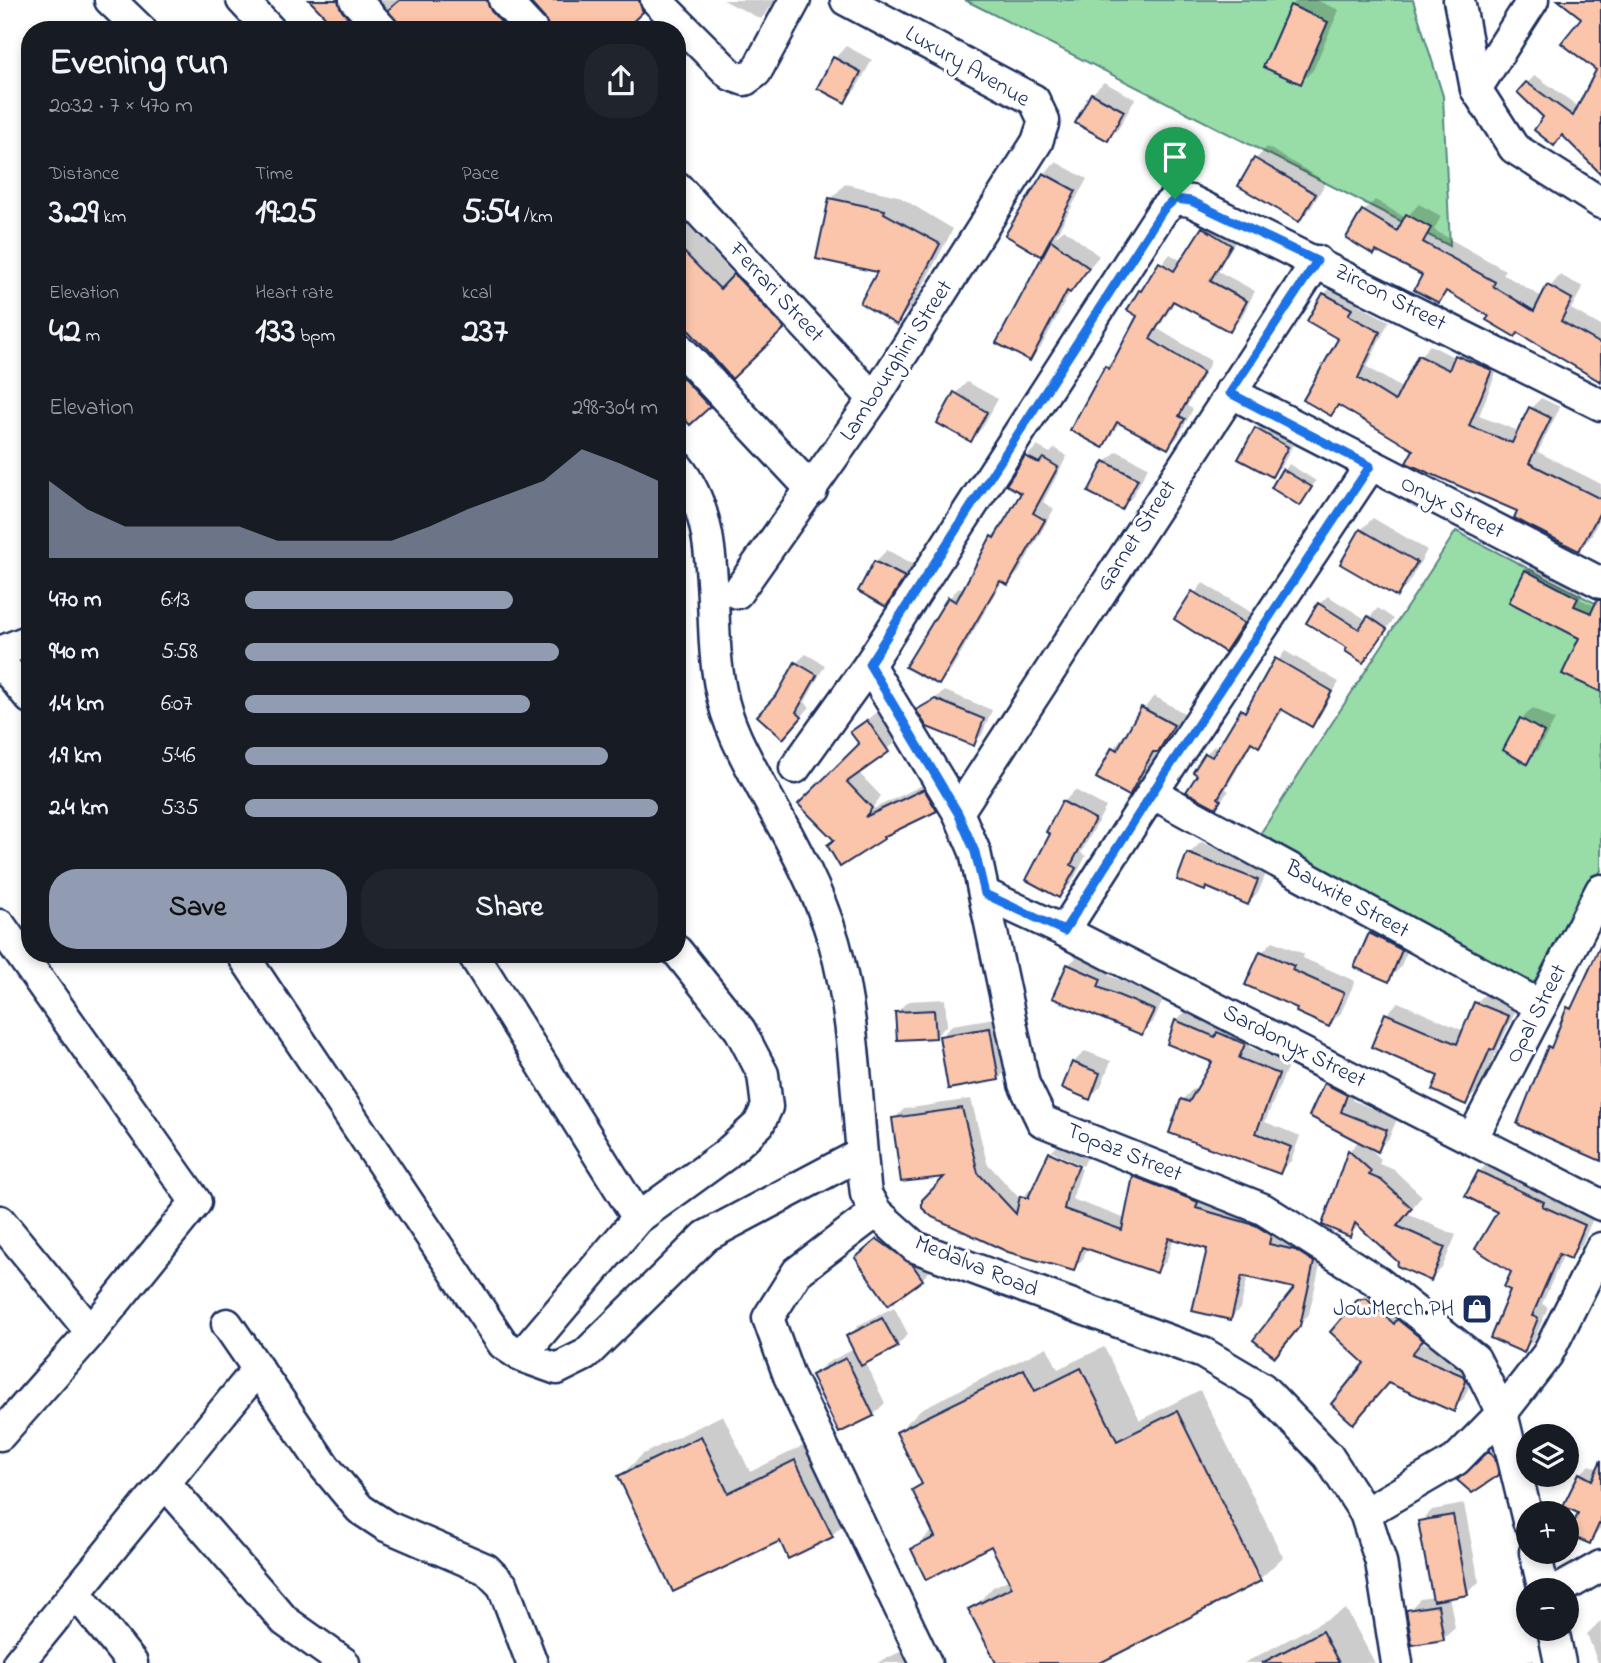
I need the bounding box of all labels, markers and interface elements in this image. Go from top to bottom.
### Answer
street label: Luxury Avenue [897,18,1036,118]
text: Evening run [49,36,228,92]
button: share [584,44,658,118]
text: 20:32 · 7 × 470 m [49,90,193,123]
pin [1145,127,1205,199]
icon: arrive [1156,138,1194,176]
text: Distance [49,161,119,188]
text: Time [255,161,293,188]
text: Pace [462,161,499,188]
text: 3.29 [49,188,99,239]
text: 19:25 [255,188,317,239]
text: 5:54 [462,188,519,239]
text: km [99,204,126,231]
text: /km [519,204,553,231]
street label: Ferrari Street [720,235,832,351]
street label: Zircon Street [1328,256,1452,340]
street label: Lambourghini Street [832,273,963,449]
text: Elevation [49,280,119,307]
text: Heart rate [255,280,333,307]
text: kcal [462,280,492,307]
text: 42 [49,307,81,358]
text: 133 [255,307,295,358]
text: 237 [462,307,508,358]
text: m [81,323,100,350]
text: bpm [295,323,335,350]
text: Elevation [49,392,134,425]
text: 298–304 m [572,392,658,425]
street label: Onyx Street [1393,468,1510,550]
street label: Garnet Street [1089,474,1186,598]
text: 470 m [49,584,102,617]
text: 6:13 [161,584,190,617]
text: 940 m [49,636,99,669]
text: 5:58 [161,636,198,669]
text: 1.4 km [49,688,104,721]
text: 6:07 [161,688,193,721]
text: 1.9 km [49,740,102,773]
text: 5:46 [161,740,196,773]
text: 2.4 km [49,792,108,825]
text: 5:35 [161,792,199,825]
street label: Bauxite Street [1278,852,1415,948]
button: Save [49,869,347,949]
button: Share [361,869,658,949]
street label: Opal Street [1498,958,1576,1069]
street label: Sardonyx Street [1216,997,1372,1099]
street label: Topaz Street [1061,1115,1187,1191]
street label: Medalva Road [909,1227,1043,1307]
shop icon: JowMerch.PH [1460,1292,1494,1326]
place label: JowMerch.PH [1333,1293,1454,1326]
map controls [1516,1424,1579,1641]
button: layers [1516,1424,1579,1487]
button: + [1516,1501,1579,1564]
button: − [1516,1578,1579,1641]

